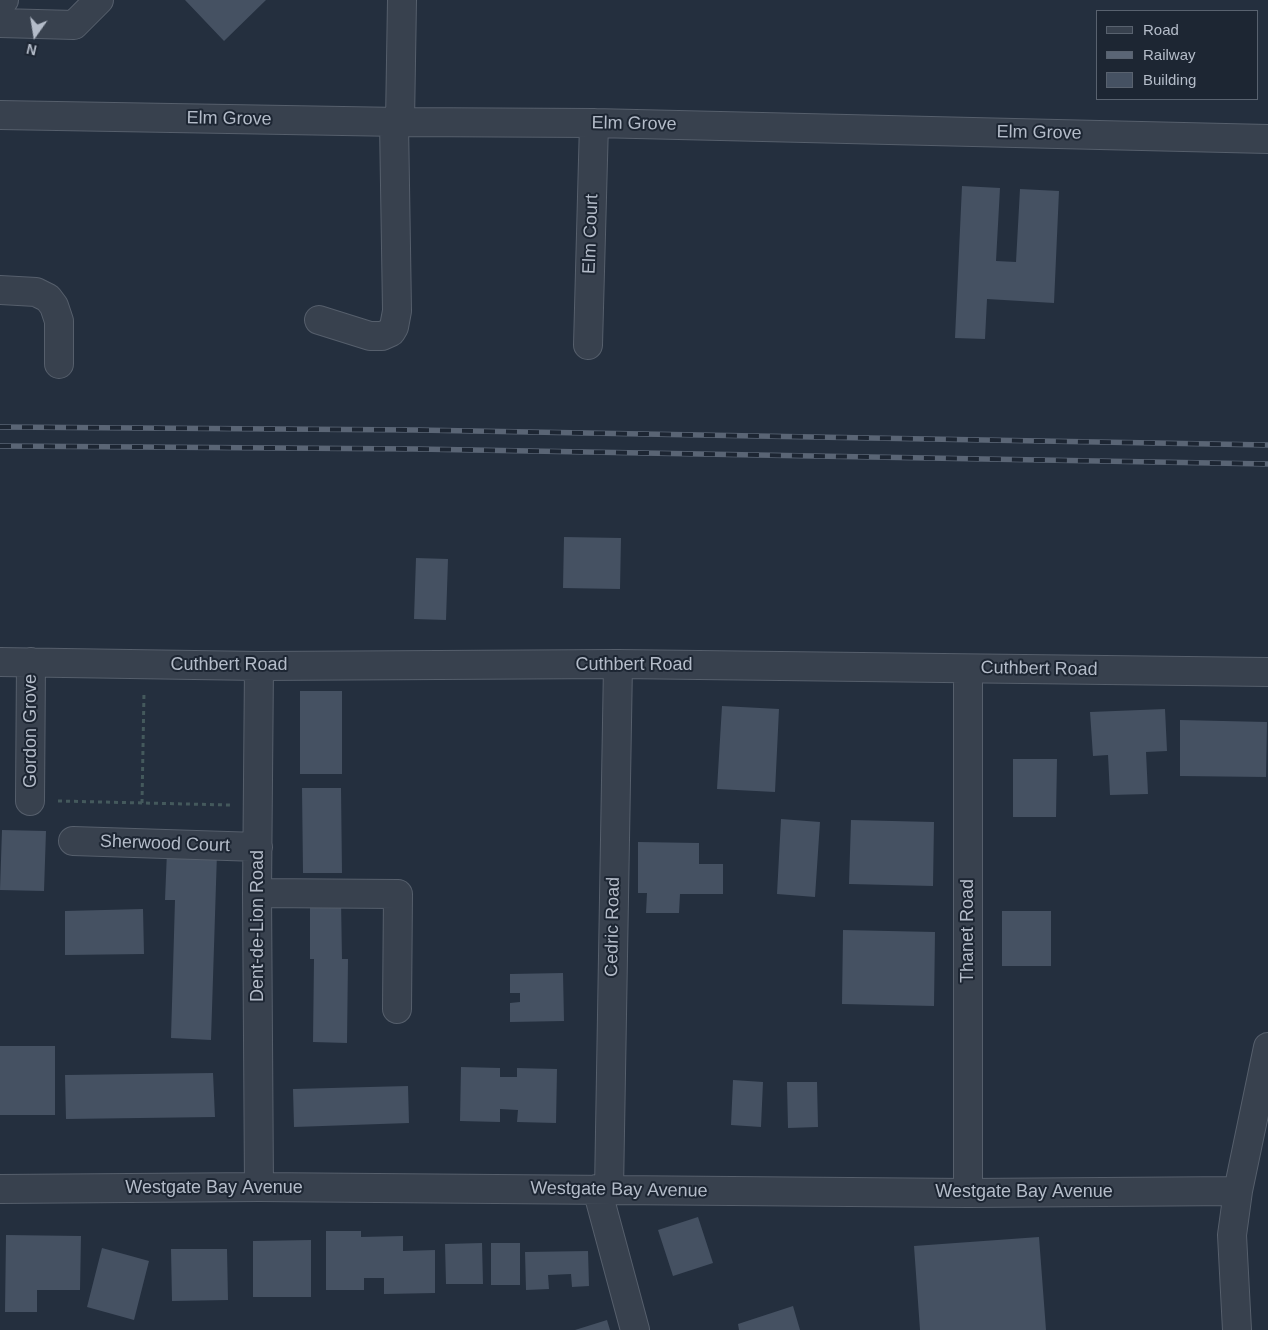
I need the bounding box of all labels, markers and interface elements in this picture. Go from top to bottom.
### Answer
north arrow [10,10,60,60]
legend [1096,10,1258,100]
text: Road [1143,21,1179,38]
text: N [25,41,38,59]
text: Railway [1143,46,1196,63]
text: Building [1143,71,1196,88]
street label: Elm Grove [186,107,272,131]
street label: Elm Grove [591,112,677,136]
street label: Elm Grove [996,121,1082,145]
street label: Elm Court [579,194,603,274]
street label: Cuthbert Road [170,654,288,676]
street label: Cuthbert Road [575,654,693,676]
street label: Cuthbert Road [980,657,1098,681]
street label: Gordon Grove [20,674,42,788]
street label: Sherwood Court [100,831,230,857]
street label: Dent-de-Lion Road [247,850,269,1002]
street label: Cedric Road [601,877,625,977]
street label: Thanet Road [957,879,979,983]
street label: Westgate Bay Avenue [125,1177,303,1199]
street label: Westgate Bay Avenue [530,1178,708,1202]
street label: Westgate Bay Avenue [935,1181,1113,1203]

